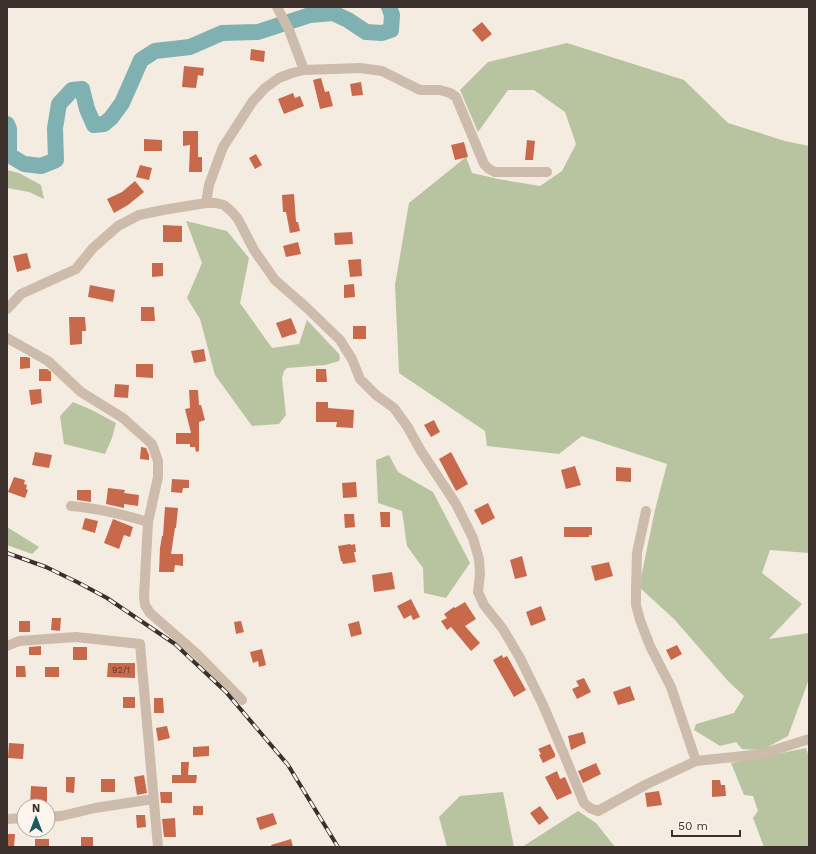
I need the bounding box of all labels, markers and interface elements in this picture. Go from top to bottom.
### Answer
house number: 92/1 [112,665,130,675]
north arrow [16,798,56,838]
text: N [32,802,40,815]
scale bar [672,812,740,838]
text: 50 m [678,819,708,833]

